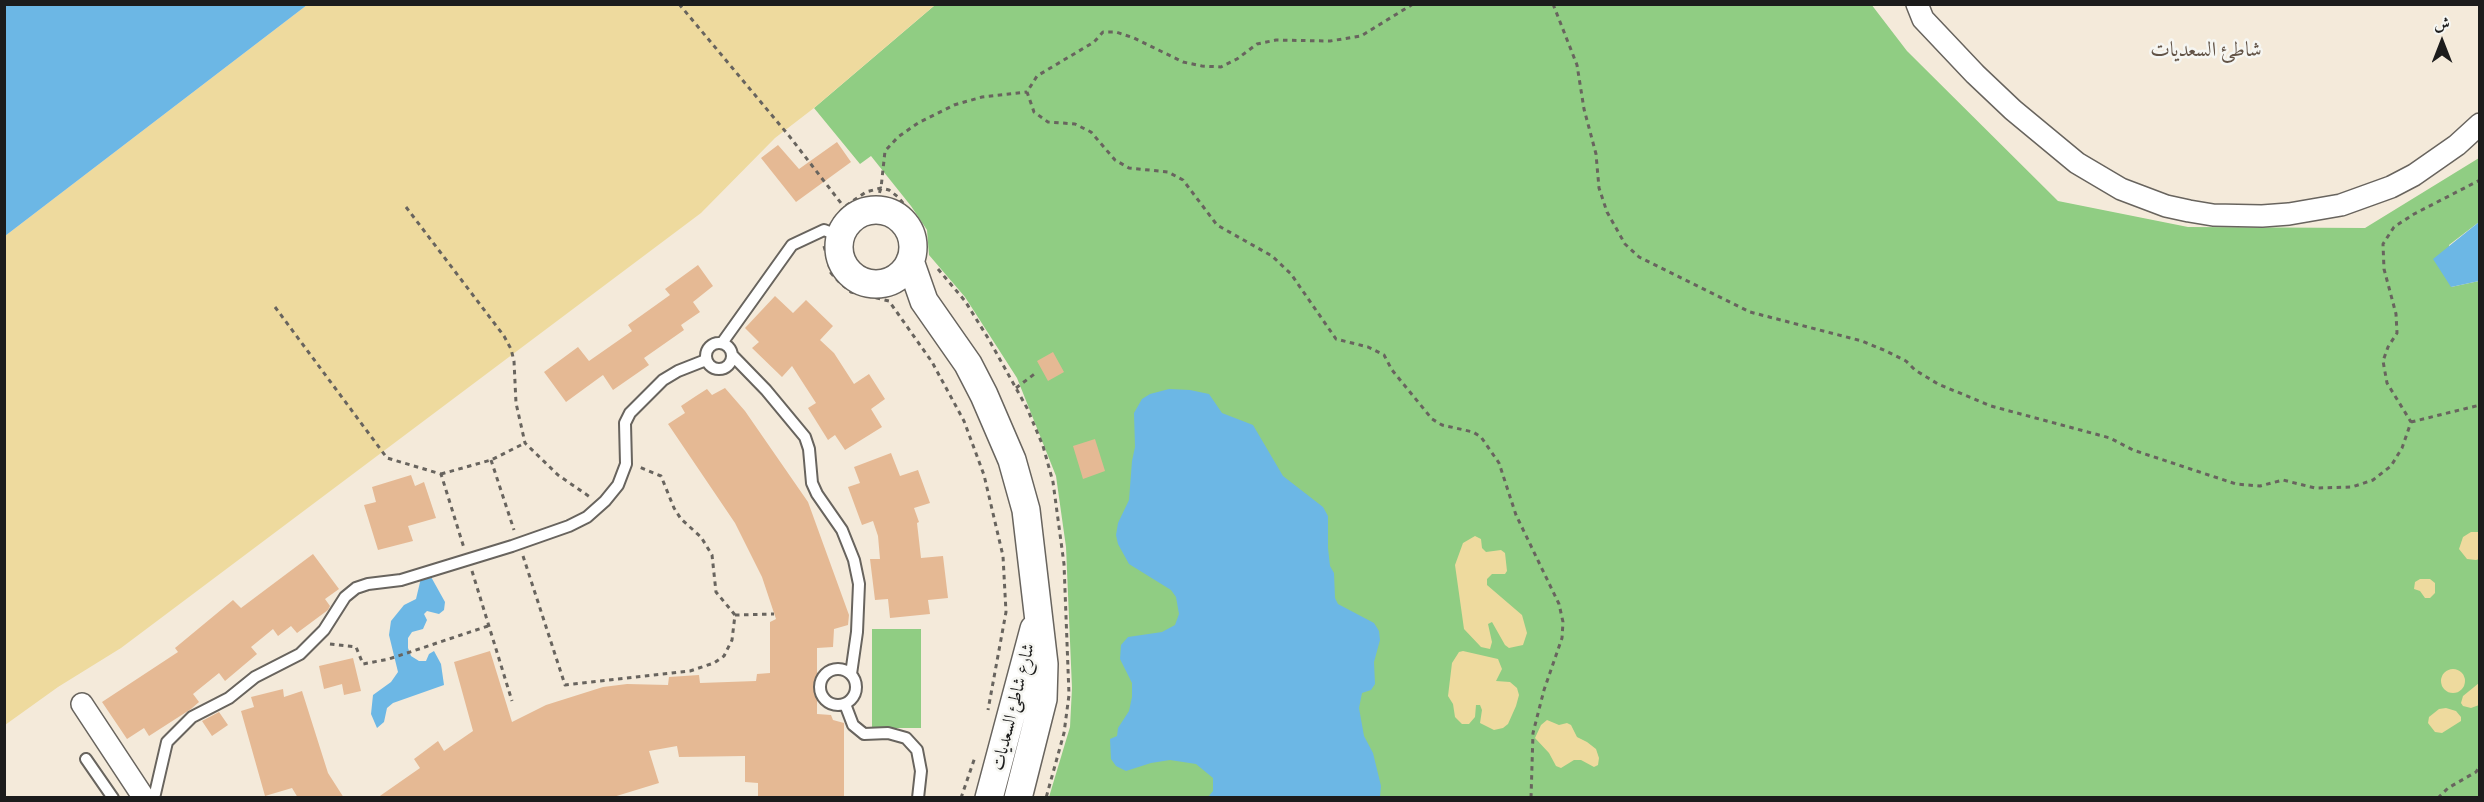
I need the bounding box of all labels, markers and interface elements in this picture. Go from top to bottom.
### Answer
north arrow [2412,12,2472,72]
text: ش [2434,14,2450,33]
district label: شاطئ السعديات [2150,38,2262,64]
street label: شارع شاطئ السعديات [988,641,1040,773]

